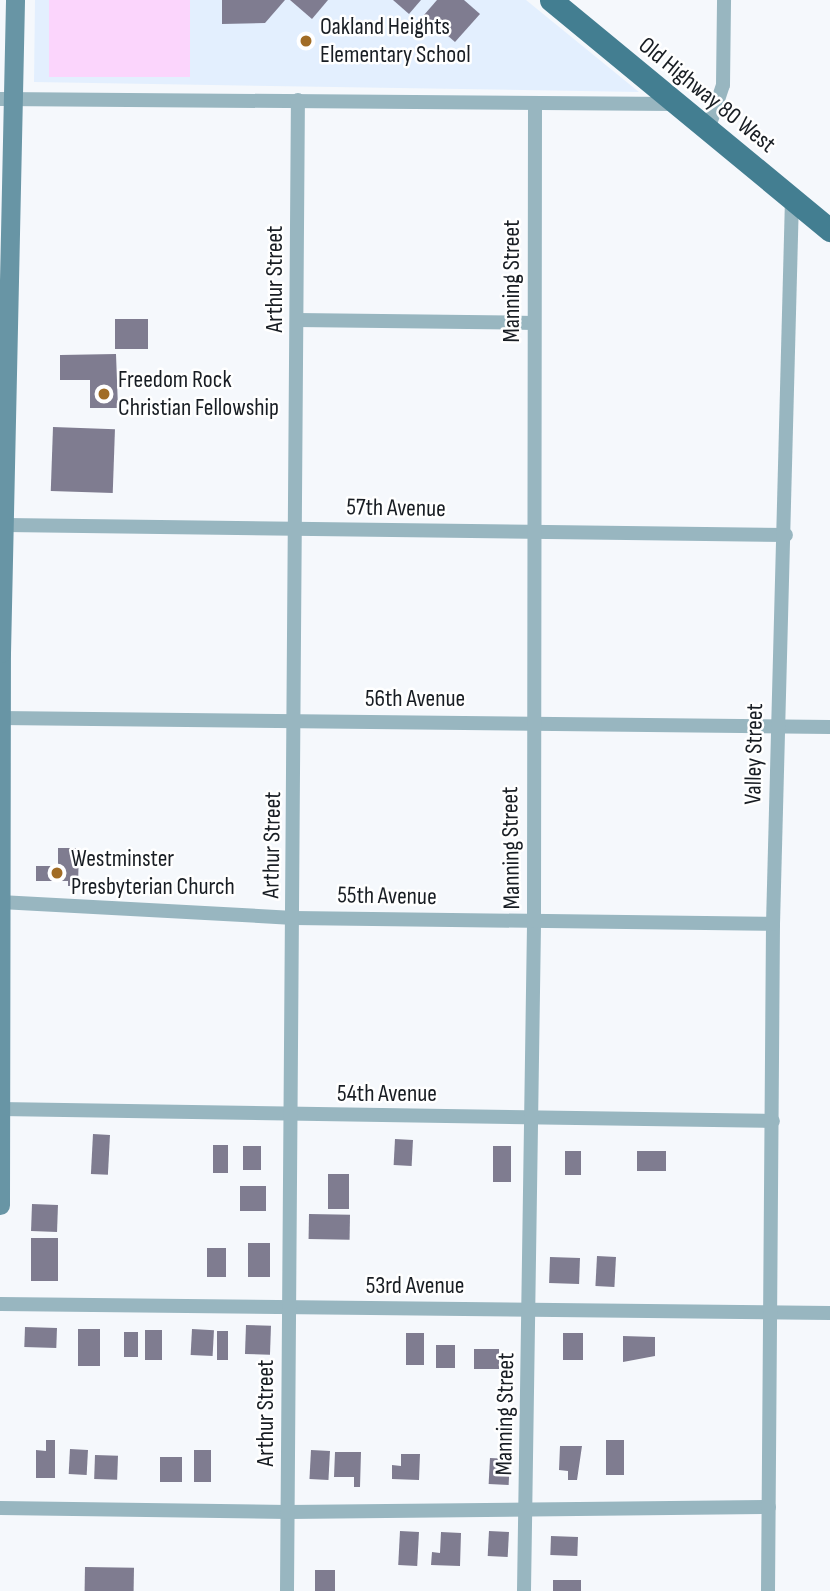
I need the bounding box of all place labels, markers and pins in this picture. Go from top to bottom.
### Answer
place label: Oakland Heights Elementary School [320,13,471,69]
marker: Oakland Heights Elementary School [298,33,314,49]
place label: Freedom Rock Christian Fellowship [118,366,279,422]
marker: Freedom Rock Christian Fellowship [96,386,112,402]
place label: Westminster Presbyterian Church [71,845,235,901]
marker: Westminster Presbyterian Church [49,865,65,881]

